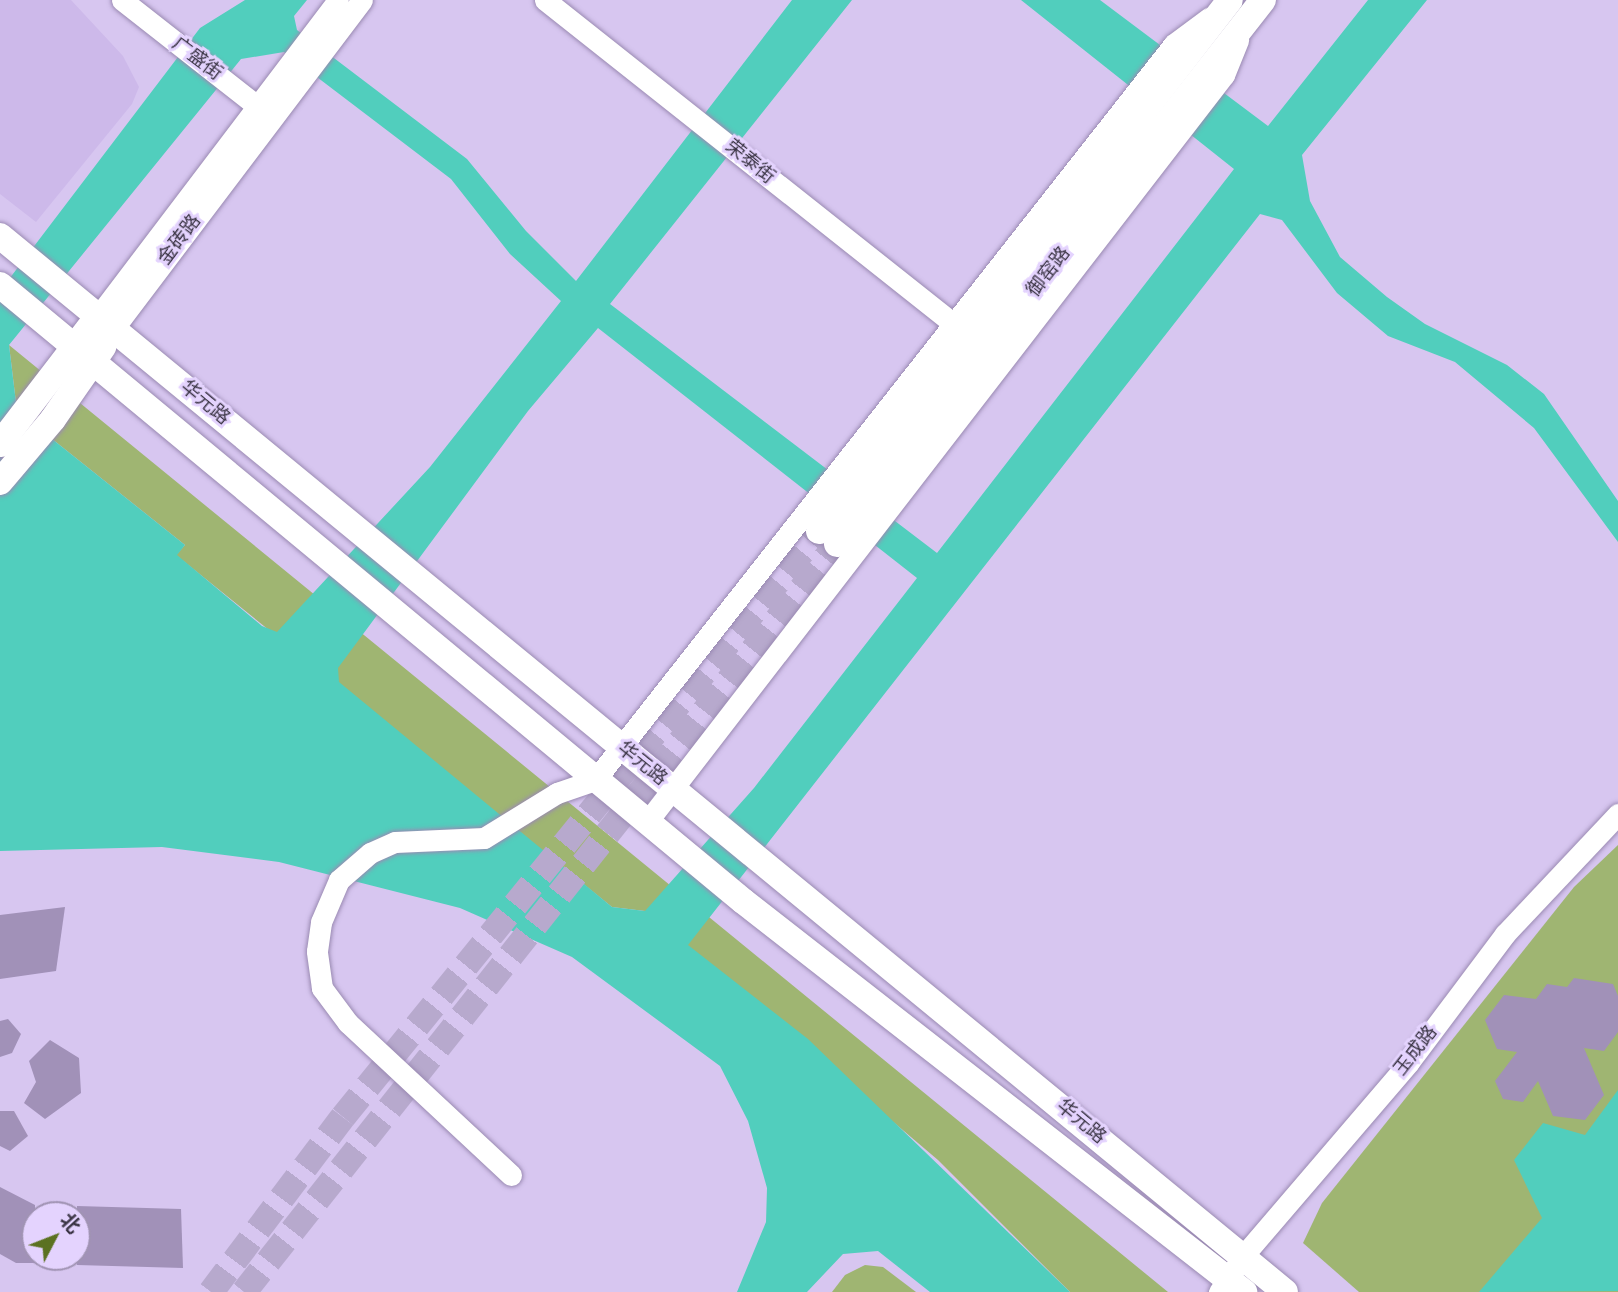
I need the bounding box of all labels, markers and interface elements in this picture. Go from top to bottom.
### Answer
street label: 广盛街 [167,33,227,85]
street label: 荣泰街 [721,135,779,189]
street label: 金砖路 [154,210,206,270]
street label: 御窑路 [1022,243,1076,301]
street label: 华元路 [176,376,234,430]
street label: 华元路 [613,737,671,791]
street label: 玉成路 [1389,1022,1443,1080]
street label: 华元路 [1052,1095,1110,1149]
north arrow [21,1201,91,1271]
text: 北 [56,1209,85,1238]

